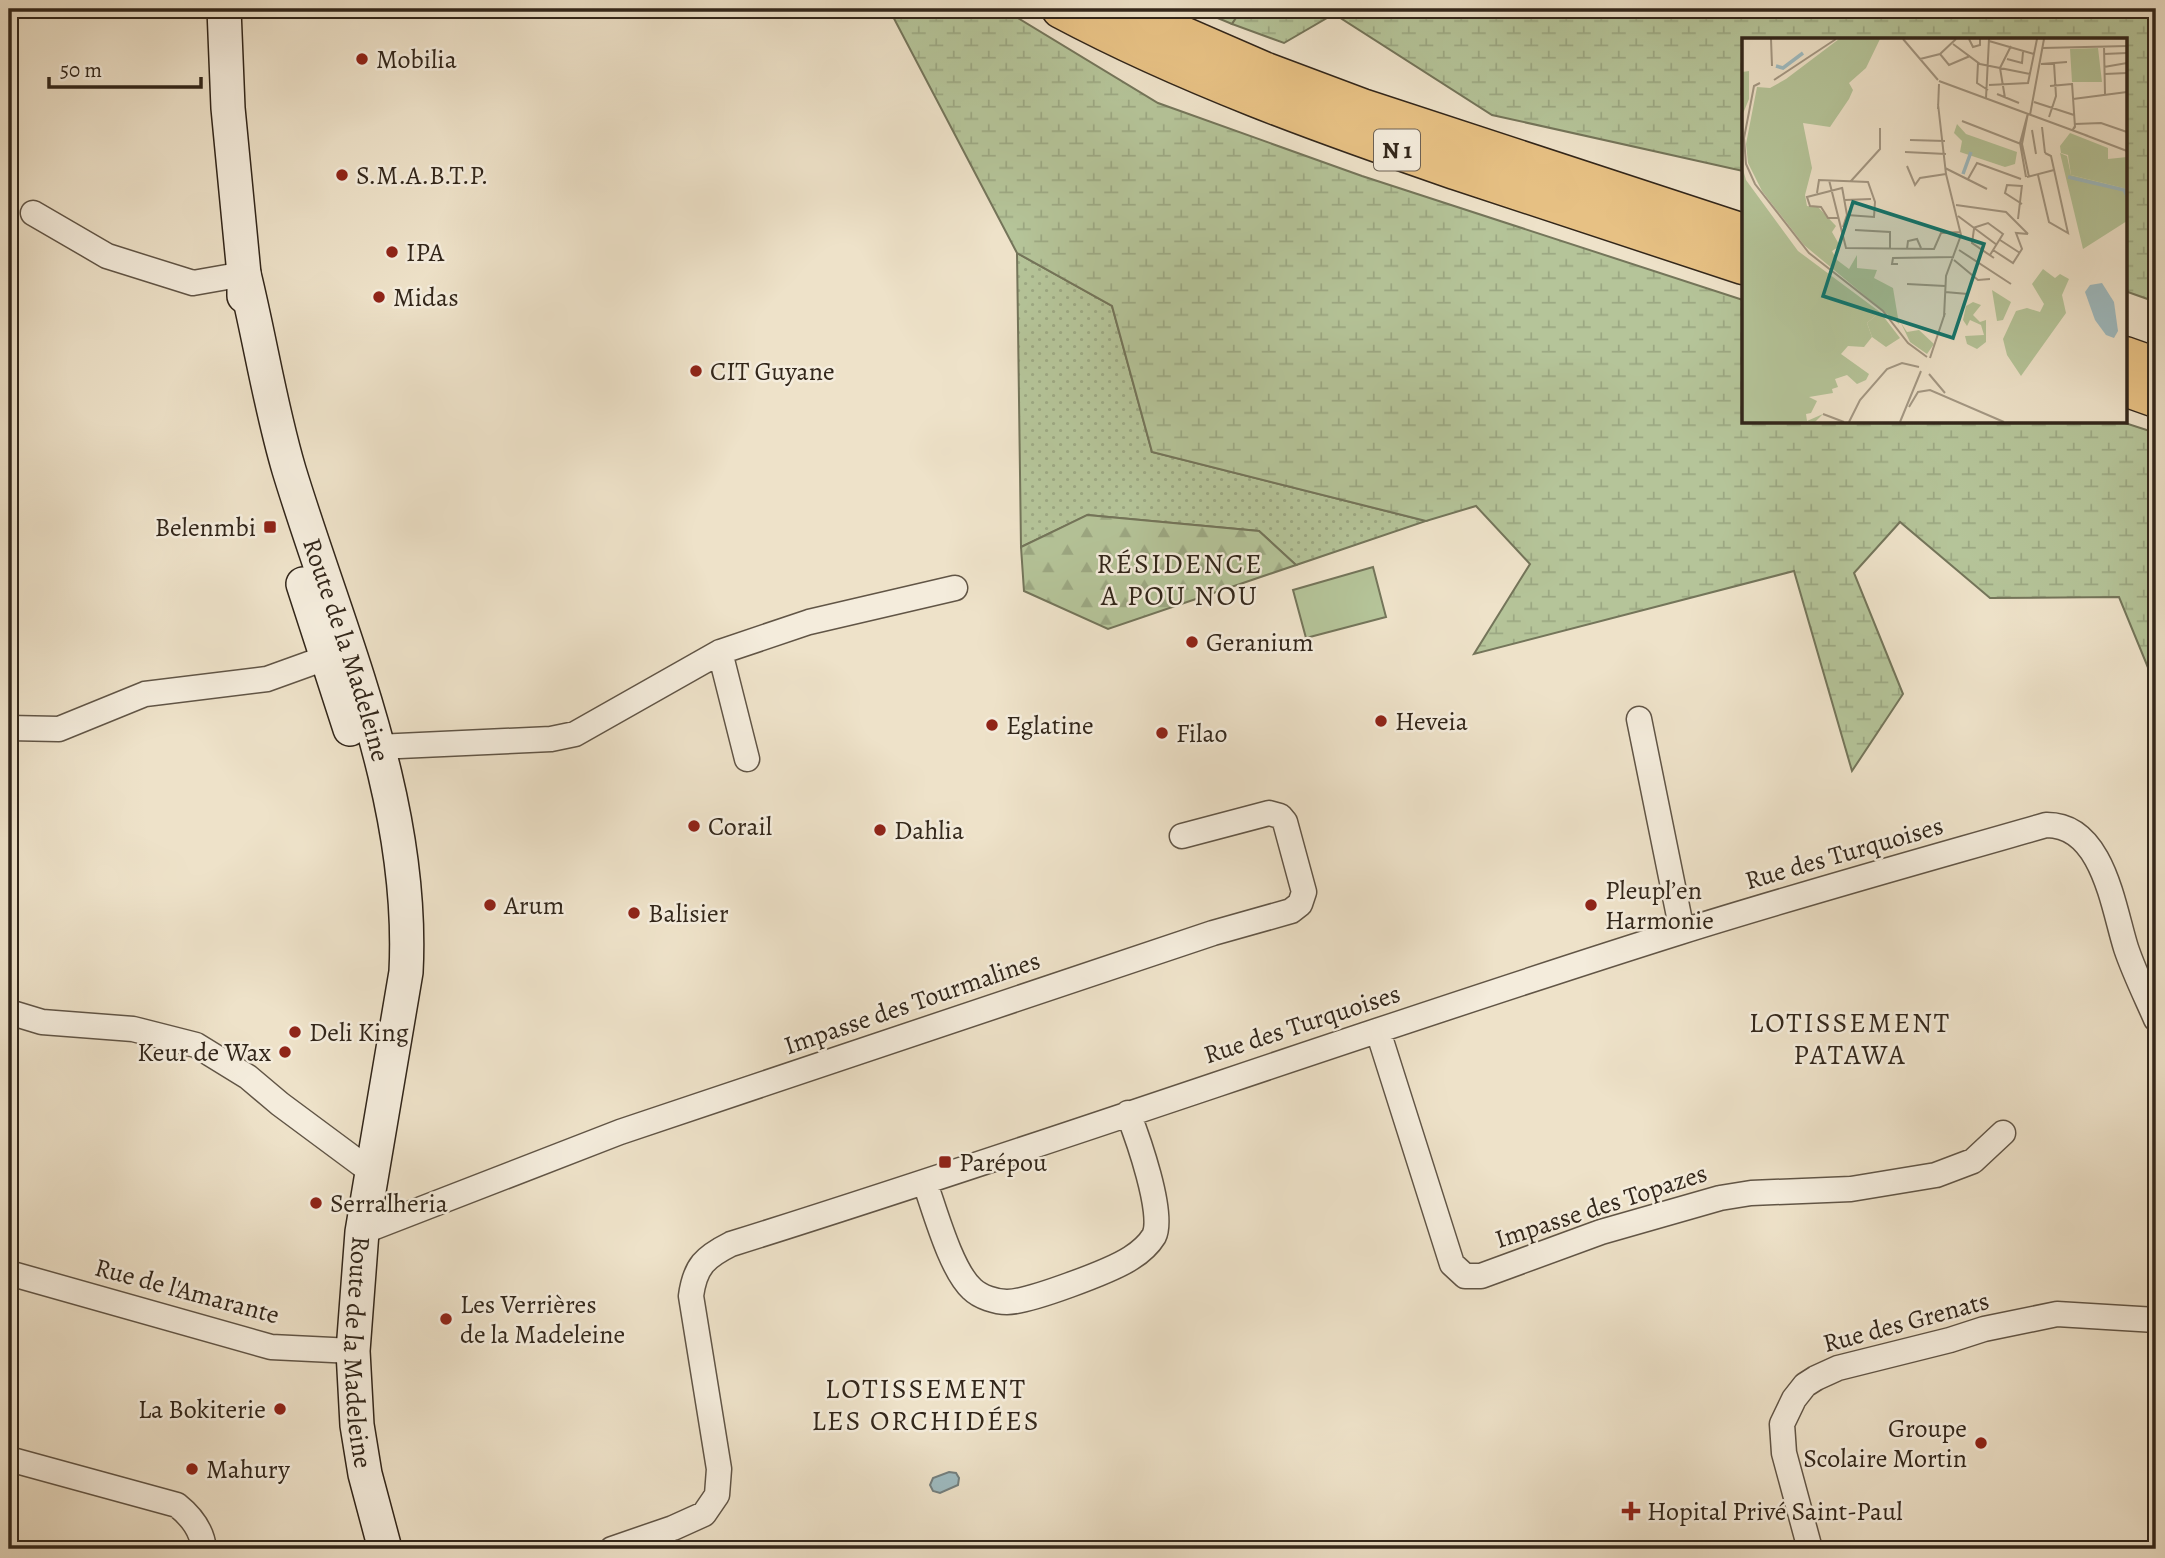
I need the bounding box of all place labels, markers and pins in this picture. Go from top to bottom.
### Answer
place label: Mobilia [376,42,457,77]
marker: Mobilia [354,51,370,67]
place label: S.M.A.B.T.P. [356,158,488,193]
marker: S.M.A.B.T.P. [334,167,350,183]
place label: IPA [406,235,445,270]
marker: IPA [384,244,400,260]
place label: Midas [393,280,459,315]
marker: Midas [371,289,387,305]
place label: CIT Guyane [710,354,835,389]
marker: CIT Guyane [688,363,704,379]
place label: Belenmbi [155,510,256,545]
marker: Belenmbi [262,519,278,535]
place label: Geranium [1206,625,1314,660]
marker: Geranium [1184,634,1200,650]
place label: Heveia [1395,704,1468,739]
place label: Eglatine [1006,708,1094,743]
marker: Heveia [1373,713,1389,729]
place label: Filao [1176,716,1228,751]
marker: Eglatine [984,717,1000,733]
marker: Filao [1154,725,1170,741]
place label: Corail [708,809,772,844]
place label: Dahlia [894,813,964,848]
marker: Corail [686,818,702,834]
marker: Dahlia [872,822,888,838]
place label: Pleupl’en Harmonie [1605,873,1714,938]
place label: Arum [503,888,564,923]
place label: Balisier [648,896,729,931]
marker: Arum [482,897,498,913]
marker: Pleupl’en Harmonie [1583,897,1599,913]
marker: Balisier [626,905,642,921]
place label: Deli King [309,1015,409,1050]
marker: Deli King [287,1024,303,1040]
place label: Keur de Wax [137,1035,272,1070]
marker: Keur de Wax [277,1044,293,1060]
place label: Parépou [959,1145,1048,1180]
marker: Parépou [937,1154,953,1170]
place label: Serralheria [330,1186,448,1221]
marker: Serralheria [308,1195,324,1211]
place label: Les Verrières de la Madeleine [460,1287,625,1352]
marker: Les Verrières de la Madeleine [438,1311,454,1327]
place label: La Bokiterie [138,1392,266,1427]
marker: La Bokiterie [272,1401,288,1417]
place label: Groupe Scolaire Mortin [1803,1411,1967,1476]
marker: Groupe Scolaire Mortin [1973,1435,1989,1451]
place label: Mahury [206,1452,290,1487]
marker: Mahury [184,1461,200,1477]
place label: Hopital Privé Saint-Paul [1647,1494,1903,1529]
marker: Hopital Privé Saint-Paul [1621,1501,1641,1521]

